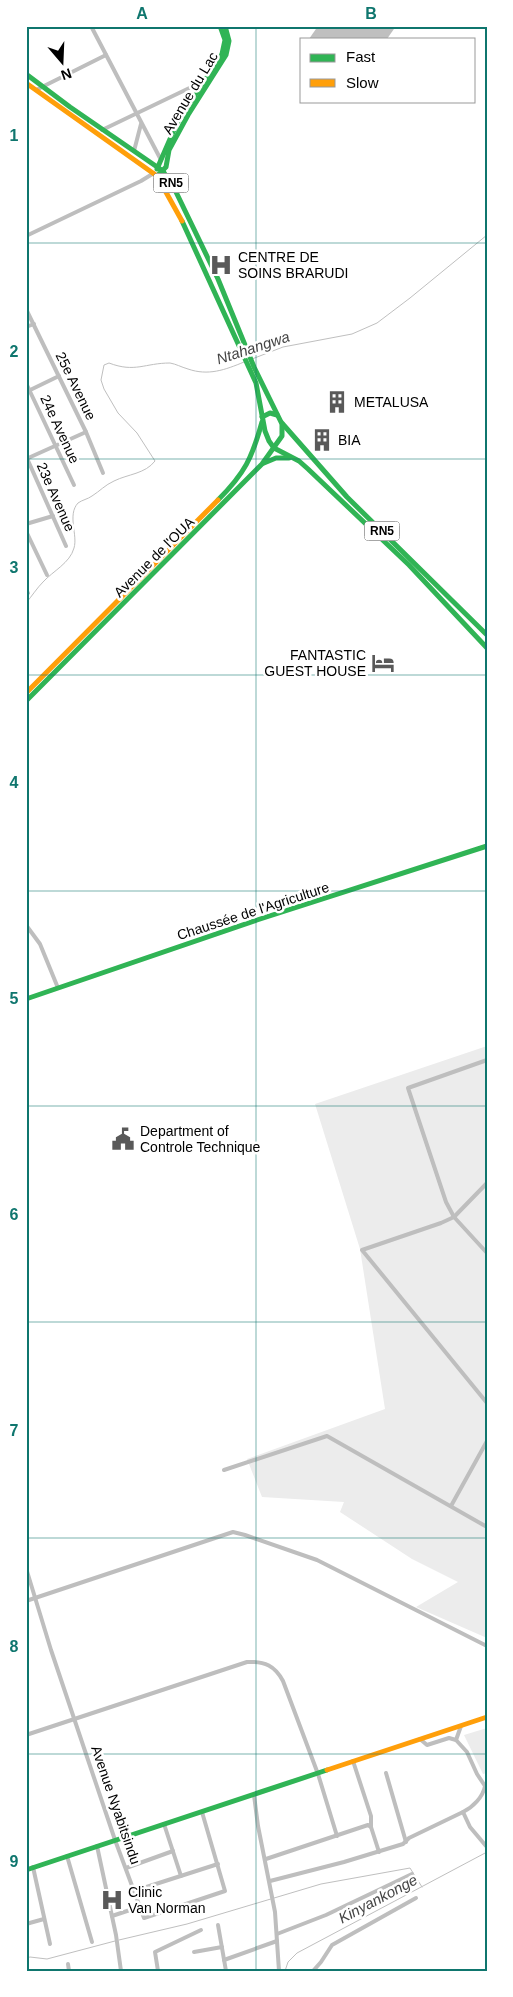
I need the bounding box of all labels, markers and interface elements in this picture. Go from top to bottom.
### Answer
text: A [136,5,148,22]
text: B [365,5,377,22]
north arrow [38,38,88,88]
legend [300,38,476,102]
text: Fast [346,48,376,65]
street label: Avenue du Lac [159,49,221,137]
text: N [59,65,74,84]
text: Slow [346,74,379,91]
text: 1 [10,127,19,144]
road number: RN5 [154,174,188,192]
place label: CENTRE DE SOINS BRARUDI [238,249,348,281]
hospital icon: CENTRE DE SOINS BRARUDI [208,252,234,278]
water label: Ntahangwa [214,328,292,367]
text: 2 [10,343,19,360]
street label: 25e Avenue [53,349,99,423]
building icon: METALUSA [324,389,350,415]
street label: 24e Avenue [37,392,83,466]
place label: METALUSA [354,394,429,410]
building icon: BIA [309,427,335,453]
place label: BIA [338,432,361,448]
street label: 23e Avenue [34,460,78,534]
street label: Avenue de l'OUA [111,513,198,600]
road number: RN5 [364,522,400,540]
text: 3 [10,559,19,576]
place label: FANTASTIC GUEST HOUSE [264,647,366,679]
hotel icon: FANTASTIC GUEST HOUSE [370,650,396,676]
text: 4 [10,774,19,791]
street label: Chaussée de l'Agriculture [175,879,331,943]
text: 5 [10,990,19,1007]
place label: Department of Controle Technique [140,1123,261,1155]
public building icon: Department of Controle Technique [110,1126,136,1152]
text: 6 [10,1206,19,1223]
text: 7 [10,1422,19,1439]
text: 8 [10,1638,19,1655]
street label: Avenue Nyabitsindu [88,1744,144,1866]
text: 9 [10,1853,19,1870]
water label: Kinyankonge [335,1871,420,1926]
place label: Clinic Van Norman [128,1884,206,1916]
hospital icon: Clinic Van Norman [99,1887,125,1913]

